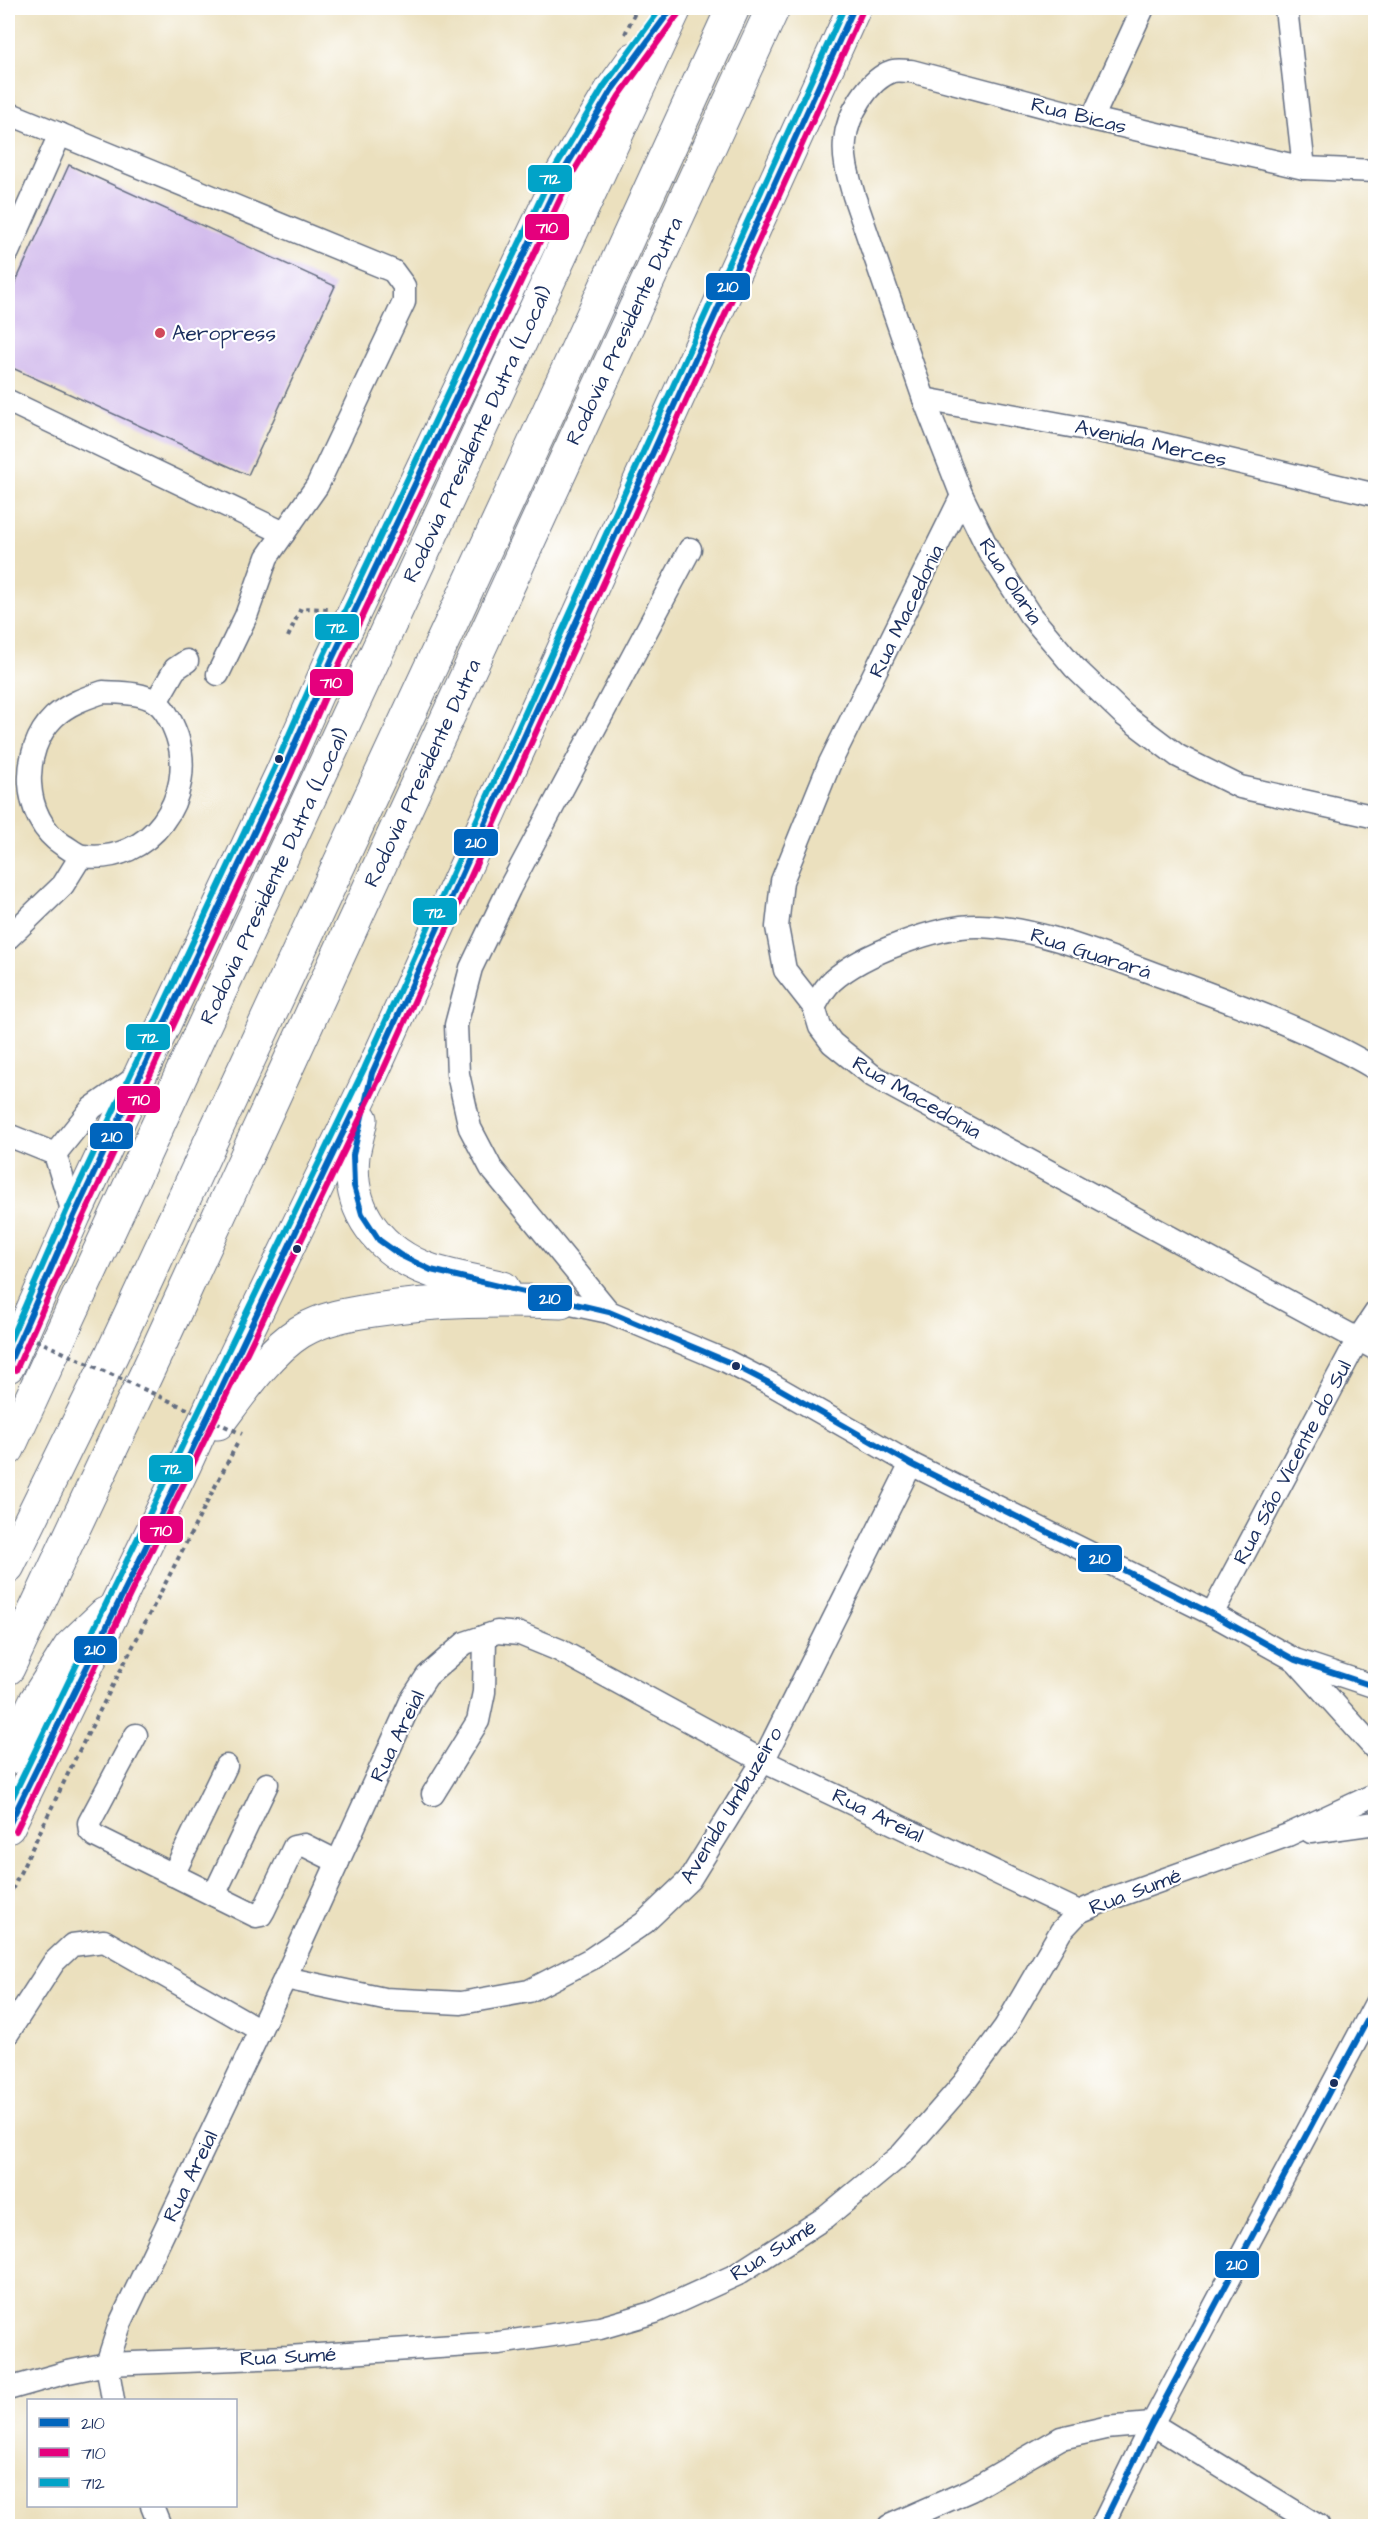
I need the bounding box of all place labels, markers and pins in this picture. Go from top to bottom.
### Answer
place label: Aeropress [172,319,276,349]
marker: Aeropress [153,326,167,340]
unlabelled marker [273,753,285,765]
unlabelled marker [291,1243,303,1255]
unlabelled marker [730,1360,742,1372]
unlabelled marker [1328,2077,1340,2089]

